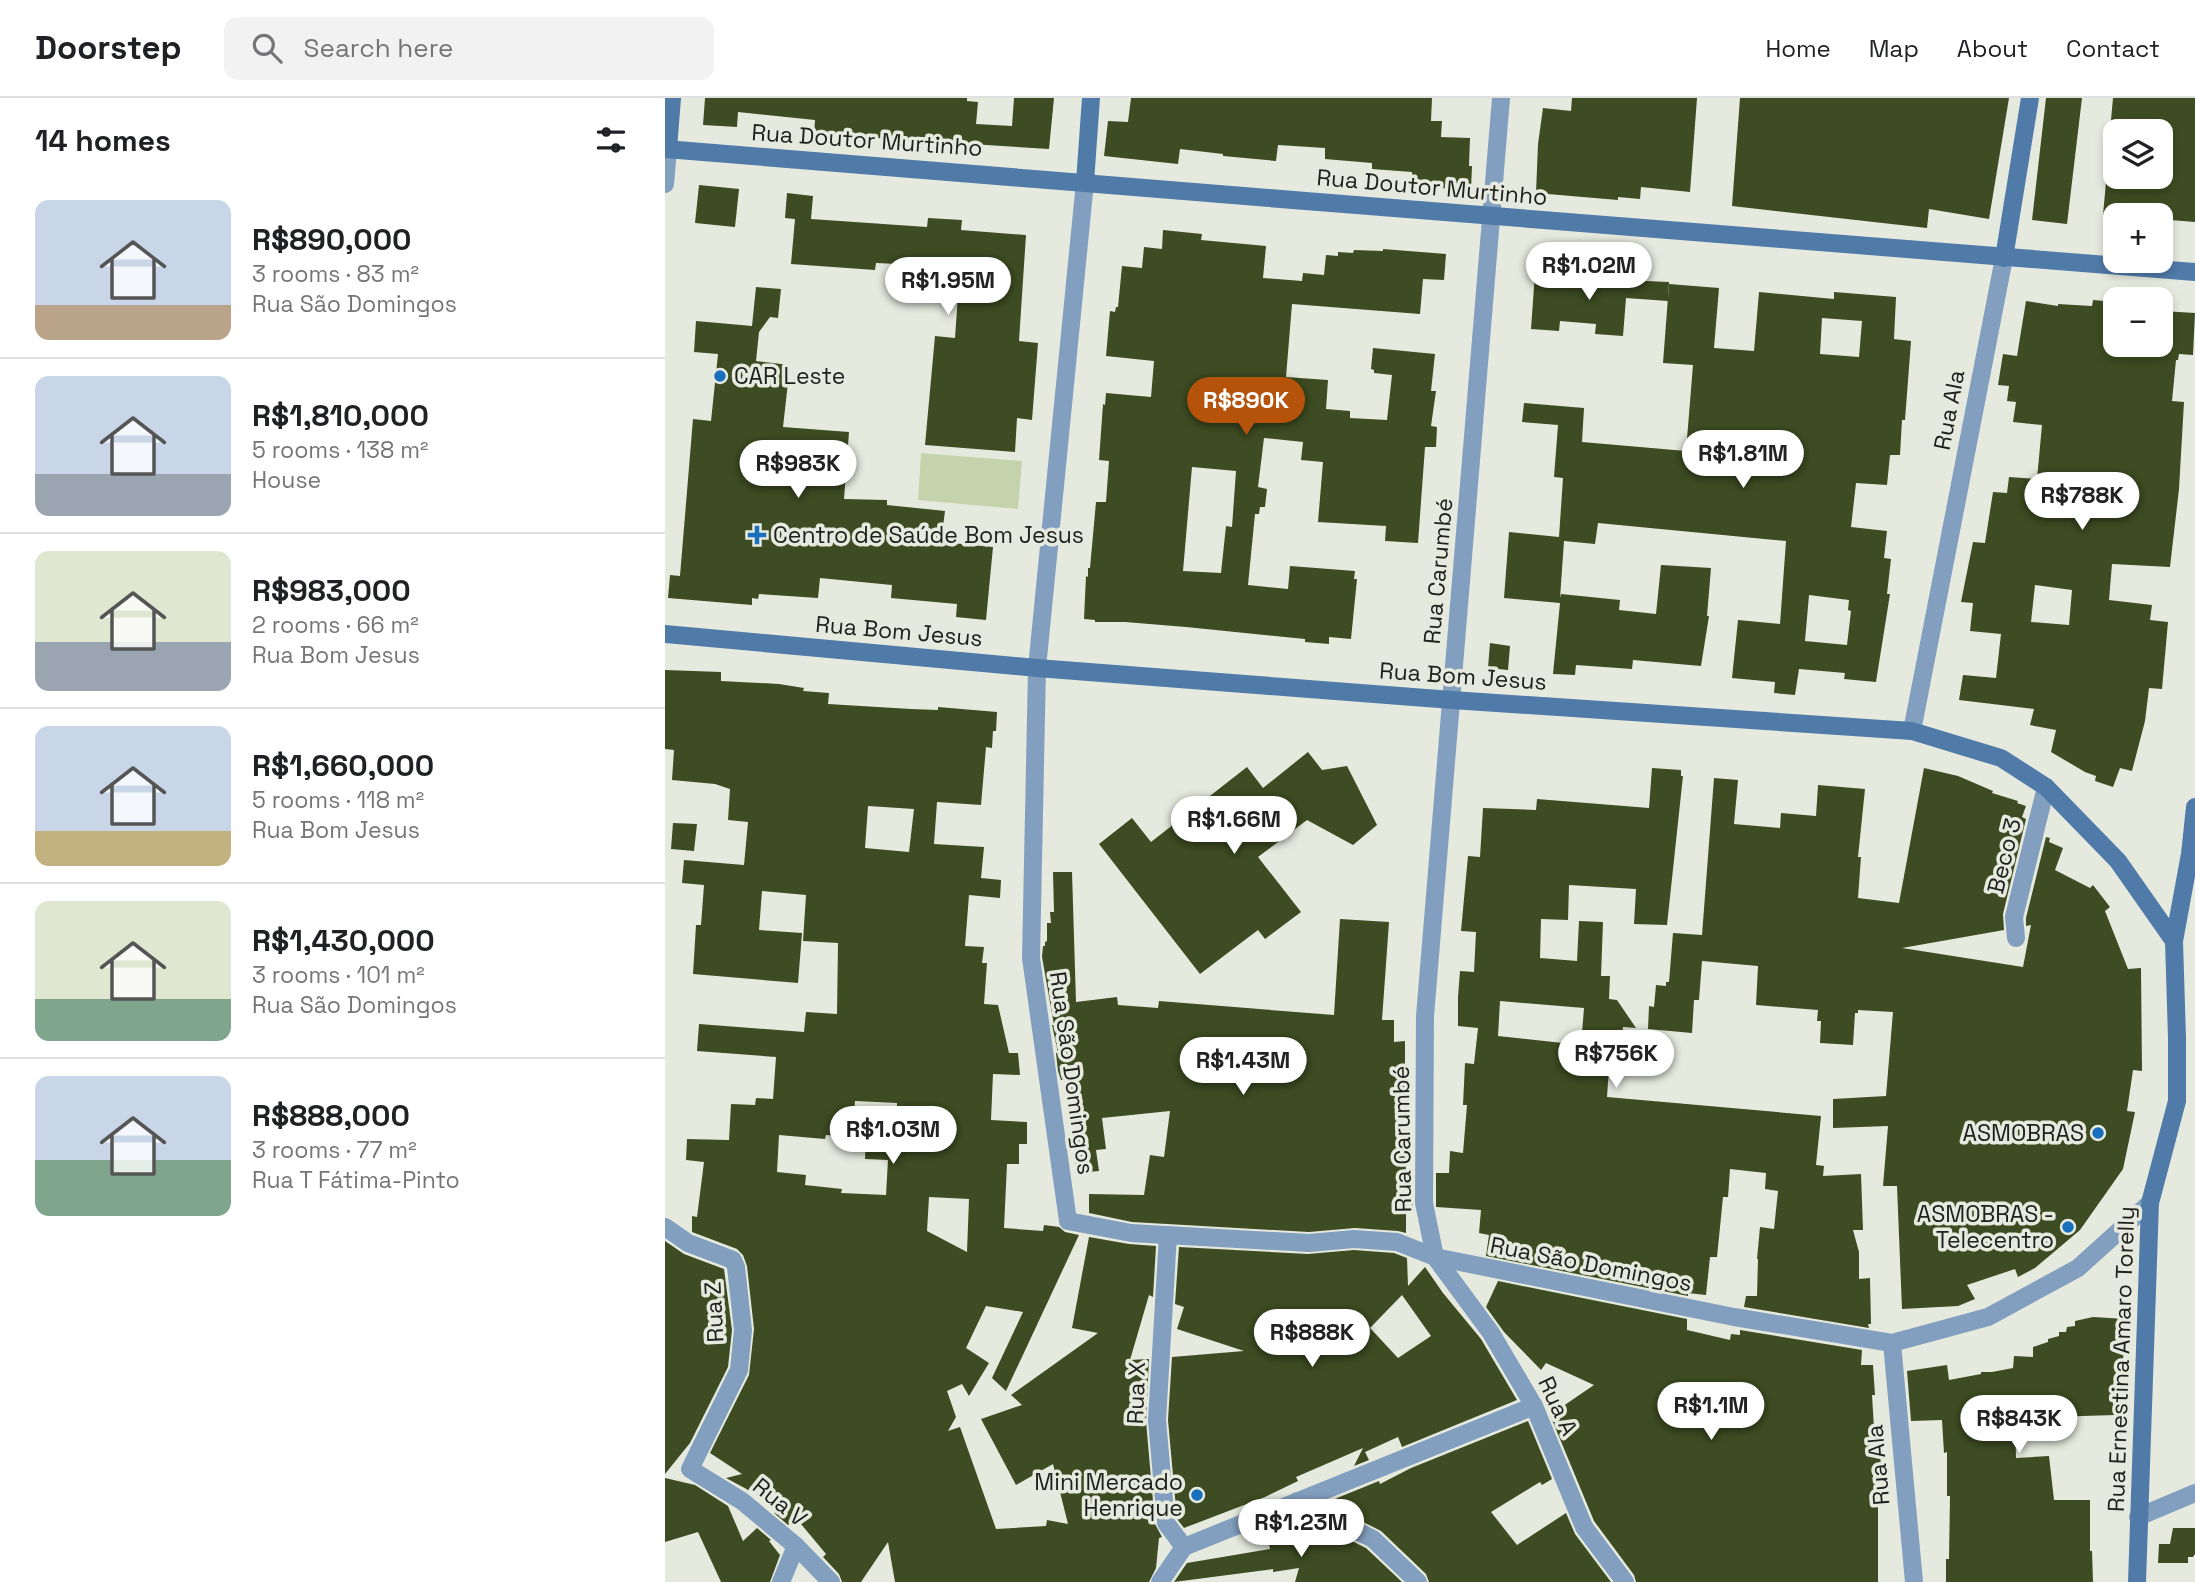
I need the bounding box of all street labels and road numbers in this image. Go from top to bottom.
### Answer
street label: Rua Doutor Murtinho [750,117,984,163]
street label: Rua Doutor Murtinho [1315,162,1549,212]
street label: Rua Ala [1927,367,1971,453]
street label: Rua Carumbé [1417,497,1459,645]
street label: Rua Bom Jesus [814,609,984,653]
street label: Rua Bom Jesus [1378,655,1548,697]
street label: Beco 3 [1980,815,2028,897]
street label: Rua São Domingos [1043,969,1101,1177]
street label: Rua Carumbé [1386,1065,1418,1213]
street label: Rua Ernestina Amaro Torelly [2101,1206,2141,1512]
street label: Rua São Domingos [1488,1230,1694,1298]
street label: Rua Z [697,1281,731,1343]
street label: Rua X [1120,1361,1152,1425]
street label: Rua A [1531,1372,1585,1440]
street label: Rua Ala [1860,1423,1896,1507]
street label: Rua V [747,1471,813,1533]

